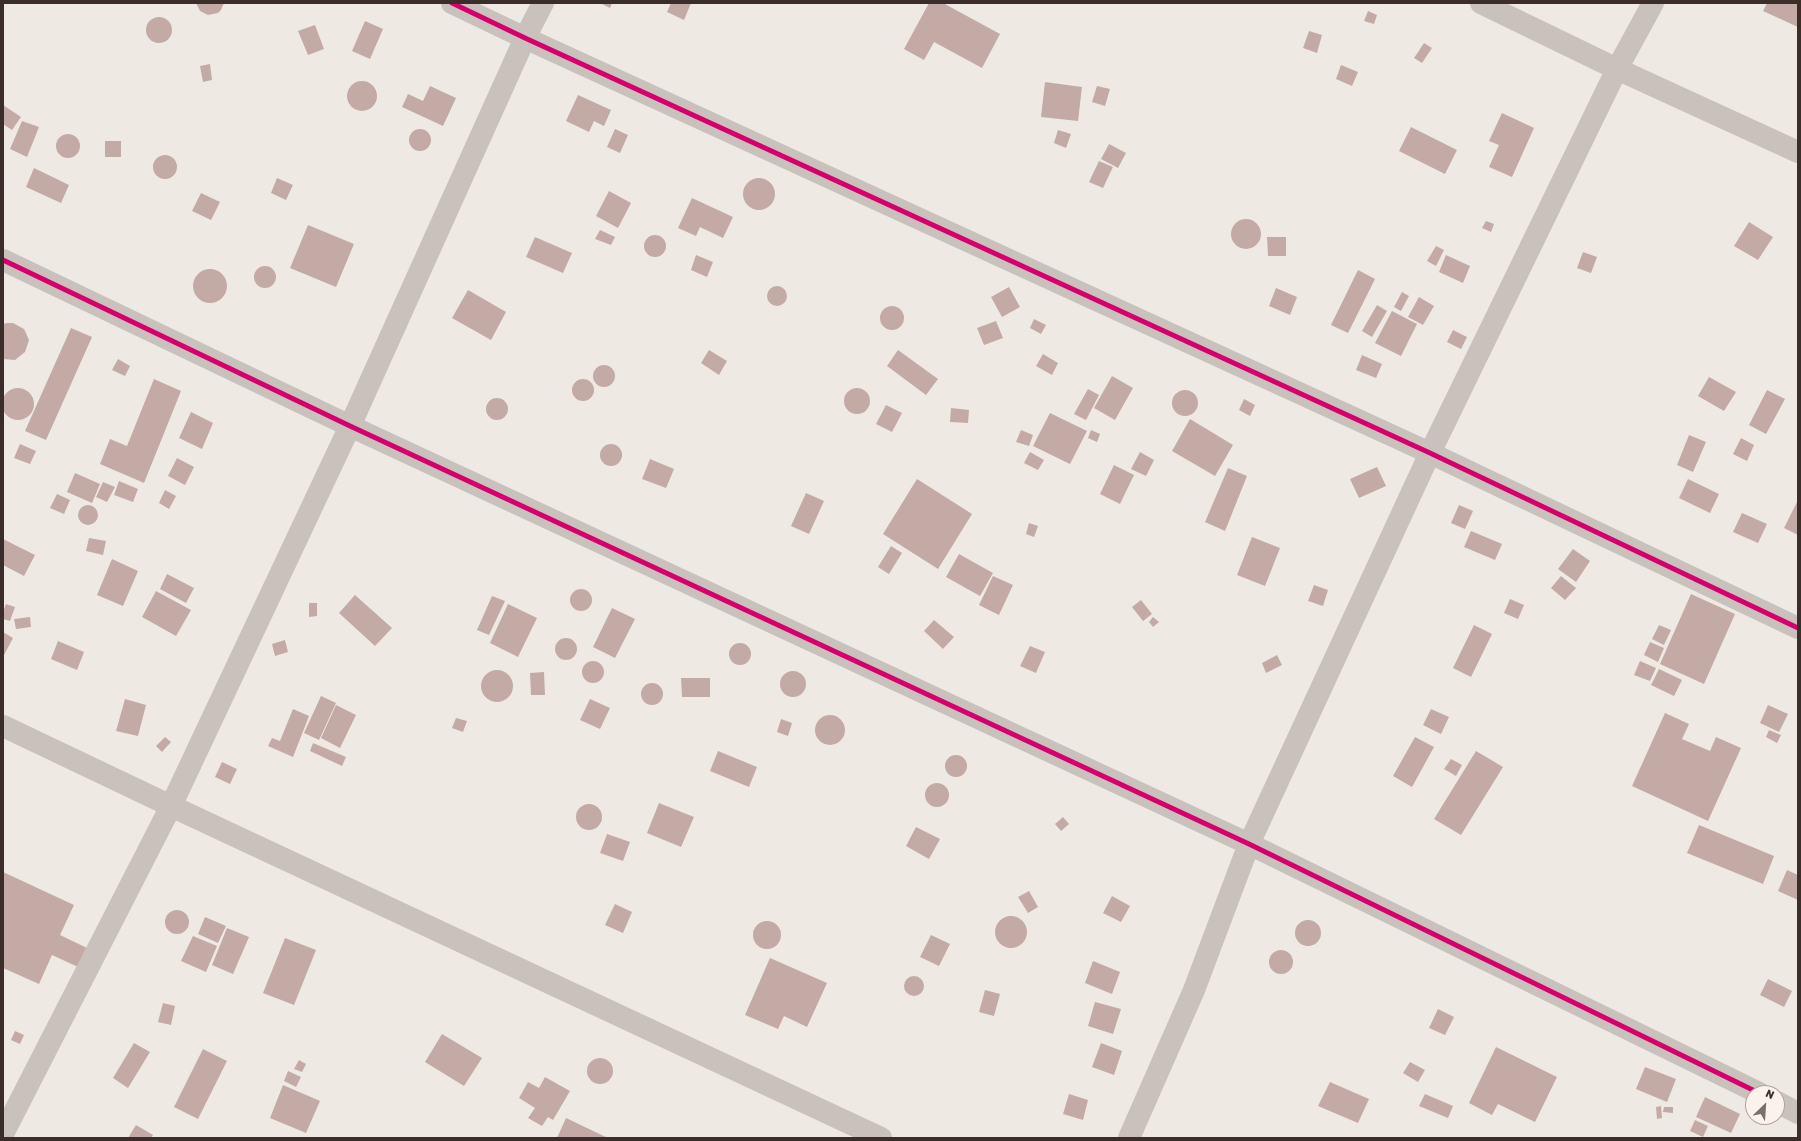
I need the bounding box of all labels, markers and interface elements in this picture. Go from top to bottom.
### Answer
north arrow [1745,1085,1785,1125]
text: N [1764,1087,1776,1102]

